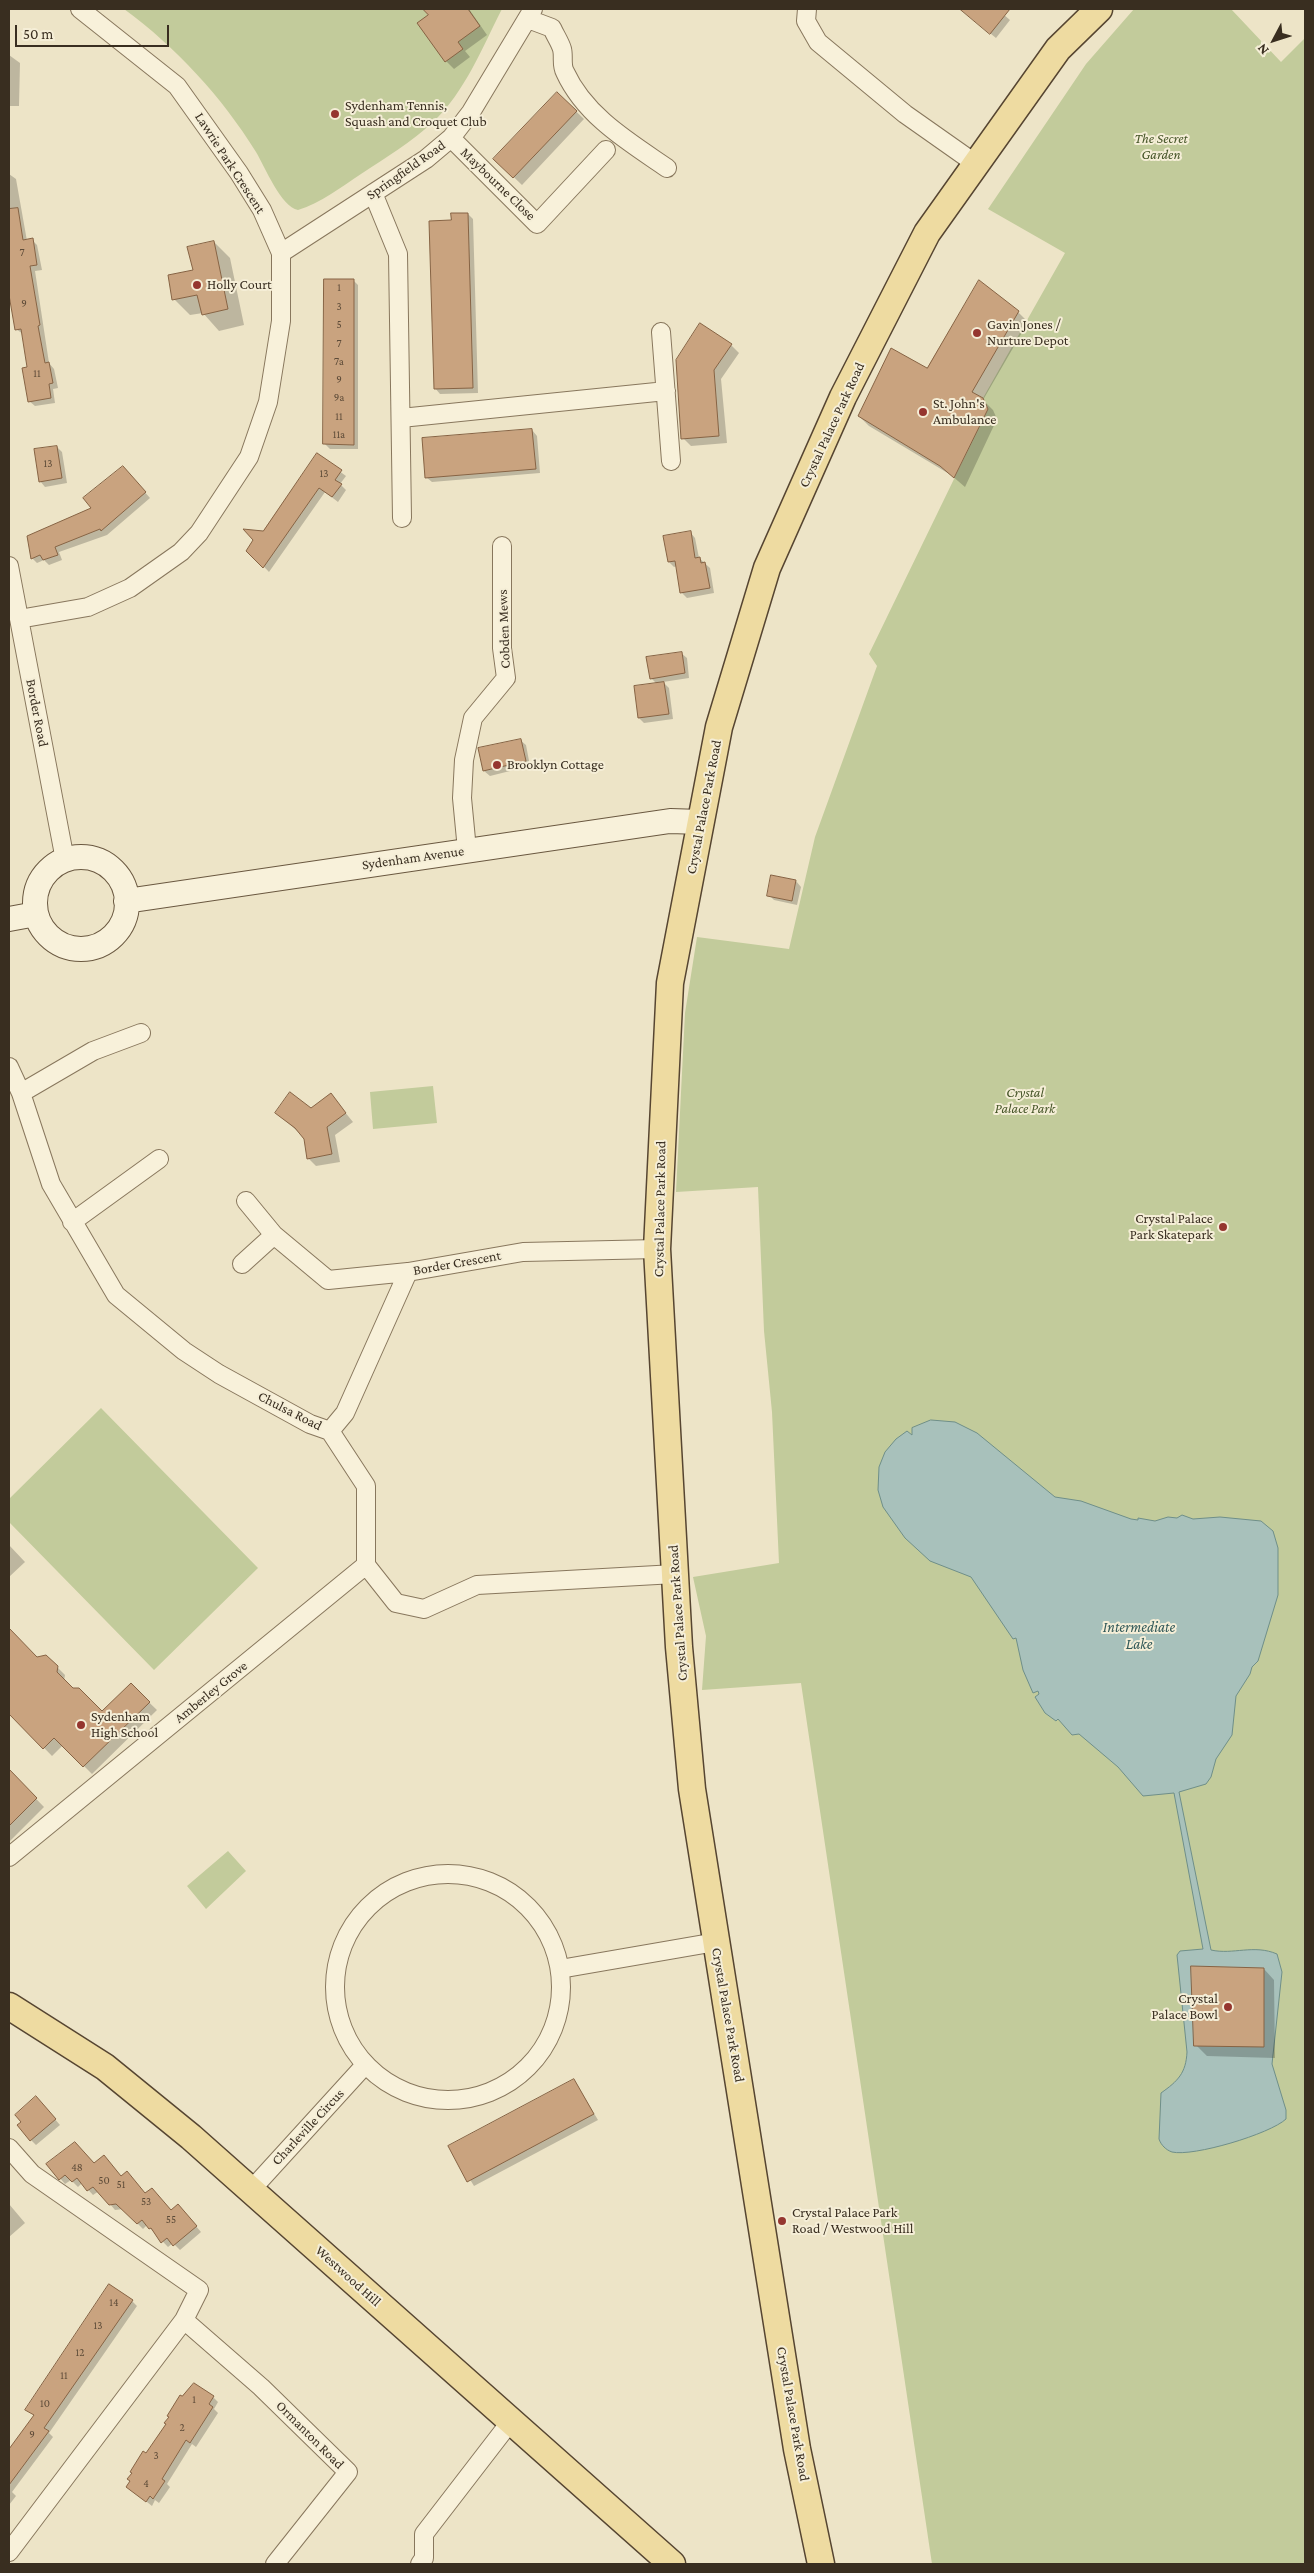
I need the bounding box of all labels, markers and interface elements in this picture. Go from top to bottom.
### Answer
scale bar [18,15,171,47]
north arrow [1249,15,1299,65]
text: 50 m [23,26,53,42]
text: N [1253,41,1272,58]
place label: Sydenham Tennis, Squash and Croquet Club [345,98,487,130]
marker: Sydenham Tennis, Squash and Croquet Club [329,108,341,120]
street label: Lawrie Park Crescent [191,109,269,217]
park label: The Secret Garden [1134,131,1188,164]
street label: Springfield Road [363,137,449,203]
street label: Maybourne Close [457,144,539,224]
house number: 7 [19,246,25,260]
place label: Holly Court [207,277,272,293]
marker: Holly Court [191,279,203,291]
house number: 1 [337,281,341,295]
house number: 9 [21,297,27,311]
house number: 3 [336,300,342,314]
place label: Gavin Jones / Nurture Depot [987,317,1068,350]
house number: 5 [336,318,342,332]
marker: Gavin Jones / Nurture Depot [971,327,983,339]
house number: 7 [336,337,342,351]
house number: 7a [334,355,344,369]
street label: Crystal Palace Park Road [796,360,868,490]
house number: 11 [33,367,41,381]
house number: 9 [336,373,342,387]
house number: 9a [334,391,344,405]
place label: St. John's Ambulance [933,396,996,428]
marker: St. John's Ambulance [917,406,929,418]
house number: 11 [335,410,343,424]
house number: 11a [333,428,345,442]
house number: 13 [44,457,52,471]
house number: 13 [320,467,328,481]
street label: Cobden Mews [494,589,514,669]
street label: Border Road [22,678,52,748]
street label: Crystal Palace Park Road [683,738,725,876]
place label: Brooklyn Cottage [507,757,604,773]
marker: Brooklyn Cottage [491,759,503,771]
street label: Sydenham Avenue [361,843,465,873]
park label: Crystal Palace Park [995,1085,1055,1118]
street label: Crystal Palace Park Road [650,1141,670,1277]
place label: Crystal Palace Park Skatepark [1130,1211,1213,1244]
marker: Crystal Palace Park Skatepark [1217,1221,1229,1233]
street label: Border Crescent [412,1247,502,1279]
street label: Chulsa Road [255,1388,325,1434]
street label: Crystal Palace Park Road [665,1544,691,1682]
water label: Intermediate Lake [1103,1618,1175,1653]
street label: Amberley Grove [171,1657,251,1727]
place label: Sydenham High School [91,1709,158,1741]
marker: Sydenham High School [75,1719,87,1731]
street label: Crystal Palace Park Road [708,1946,748,2084]
place label: Crystal Palace Bowl [1151,1991,1218,2024]
marker: Crystal Palace Bowl [1222,2001,1234,2013]
street label: Charleville Circus [268,2085,348,2169]
house number: 48 [71,2161,83,2175]
house number: 50 [98,2174,110,2188]
house number: 51 [117,2178,125,2192]
house number: 53 [141,2195,151,2209]
place label: Crystal Palace Park Road / Westwood Hill [792,2205,913,2238]
house number: 55 [166,2213,176,2227]
marker: Crystal Palace Park Road / Westwood Hill [776,2215,788,2227]
street label: Westwood Hill [312,2242,384,2310]
house number: 14 [109,2296,119,2310]
house number: 13 [94,2319,102,2333]
street label: Crystal Palace Park Road [773,2345,813,2483]
house number: 12 [76,2346,84,2360]
house number: 11 [60,2369,68,2383]
house number: 1 [192,2393,196,2407]
house number: 10 [40,2397,50,2411]
street label: Ormanton Road [272,2397,348,2473]
house number: 2 [179,2421,185,2435]
house number: 9 [29,2428,35,2442]
house number: 3 [153,2449,159,2463]
house number: 4 [143,2477,149,2491]

